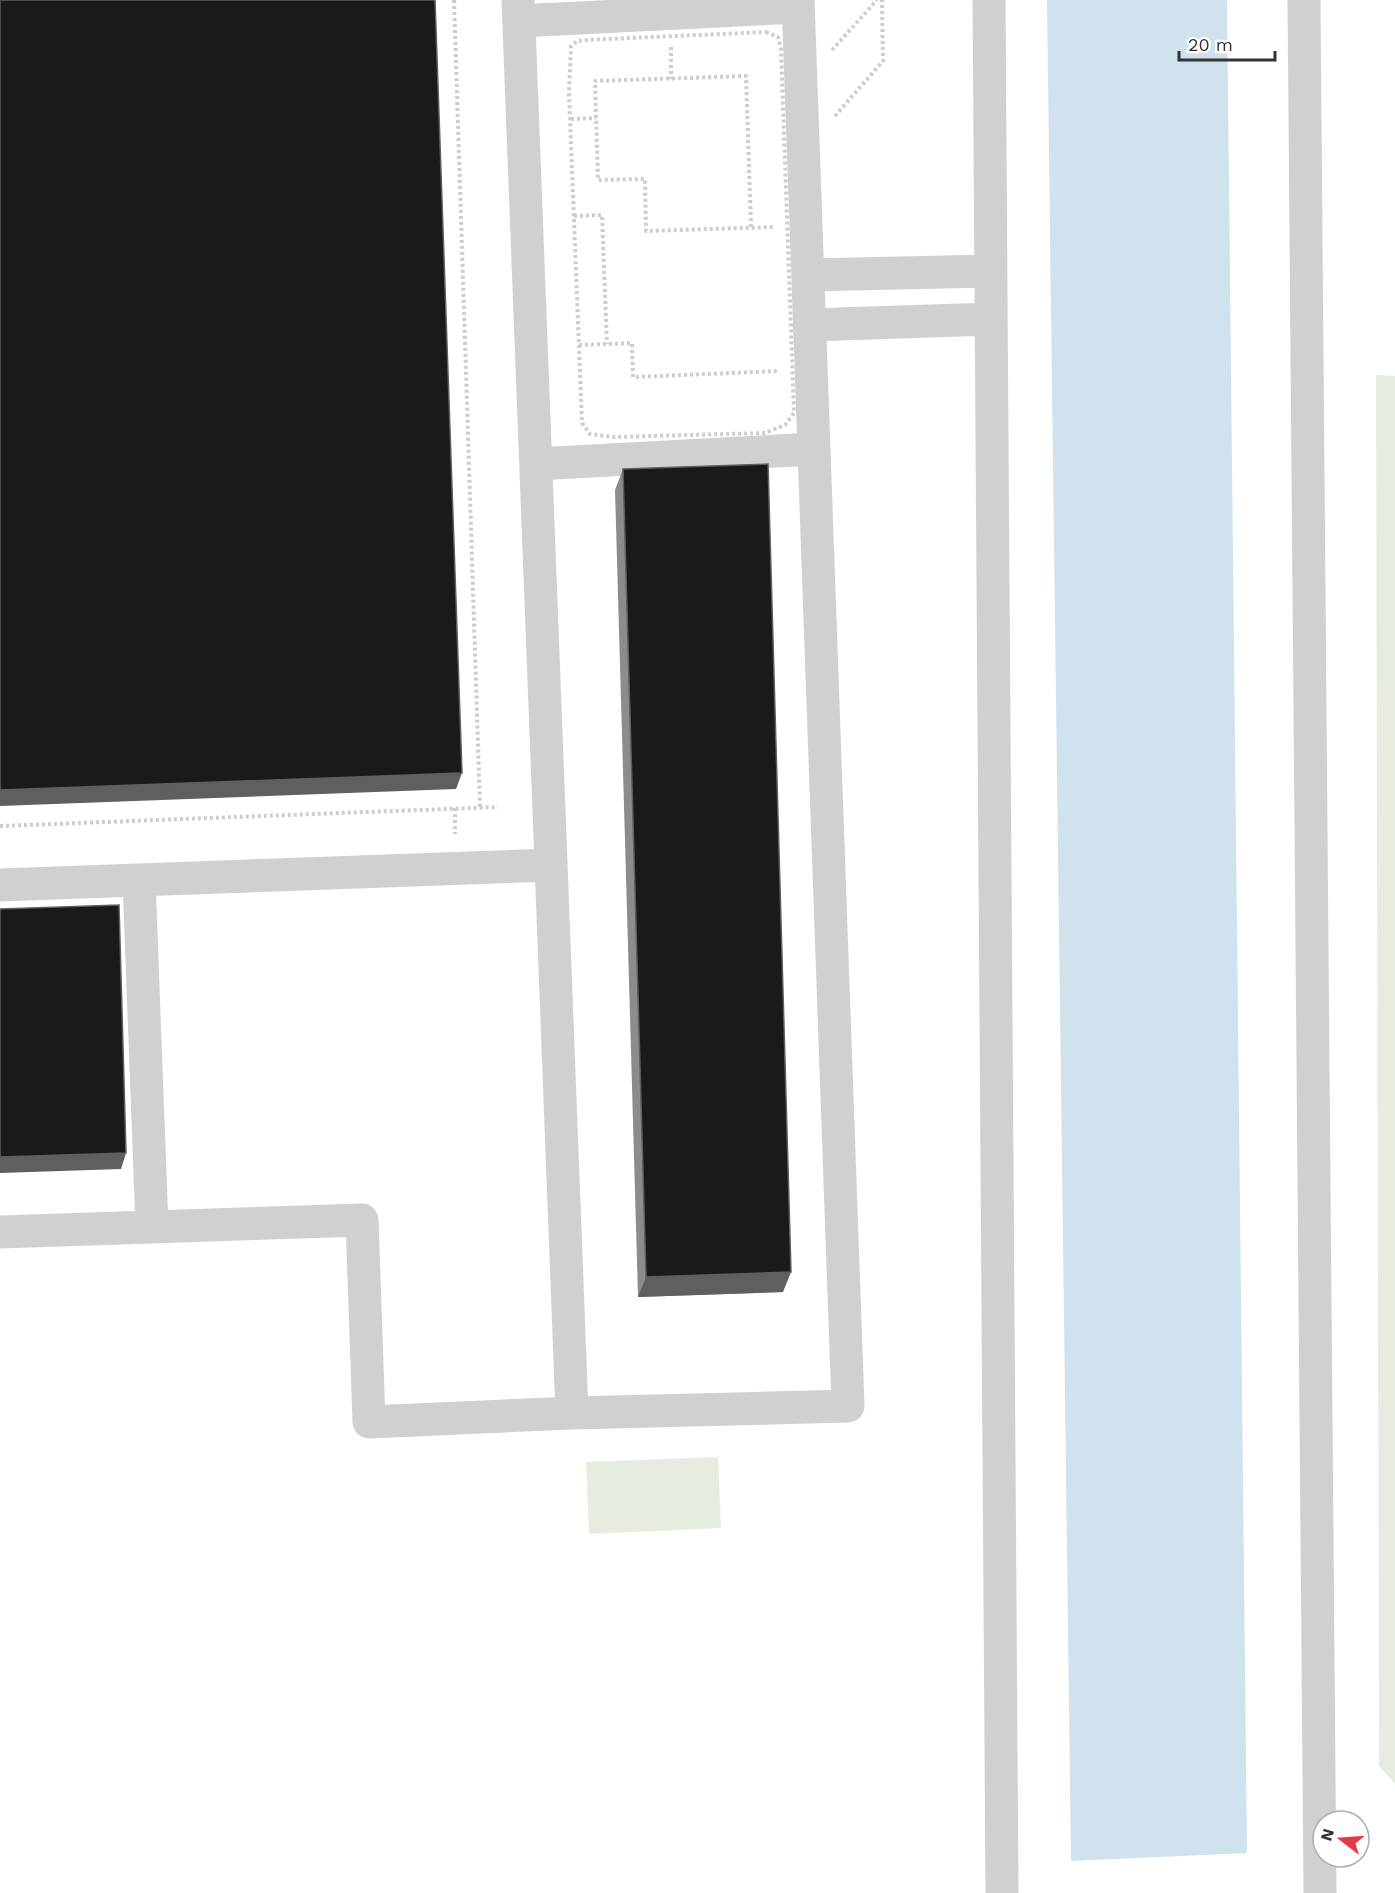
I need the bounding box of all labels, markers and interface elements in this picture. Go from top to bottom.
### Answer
scale bar [1179,24,1275,62]
text: 20 m [1188,34,1233,55]
north arrow [1311,1809,1371,1869]
text: N [1316,1826,1338,1843]

